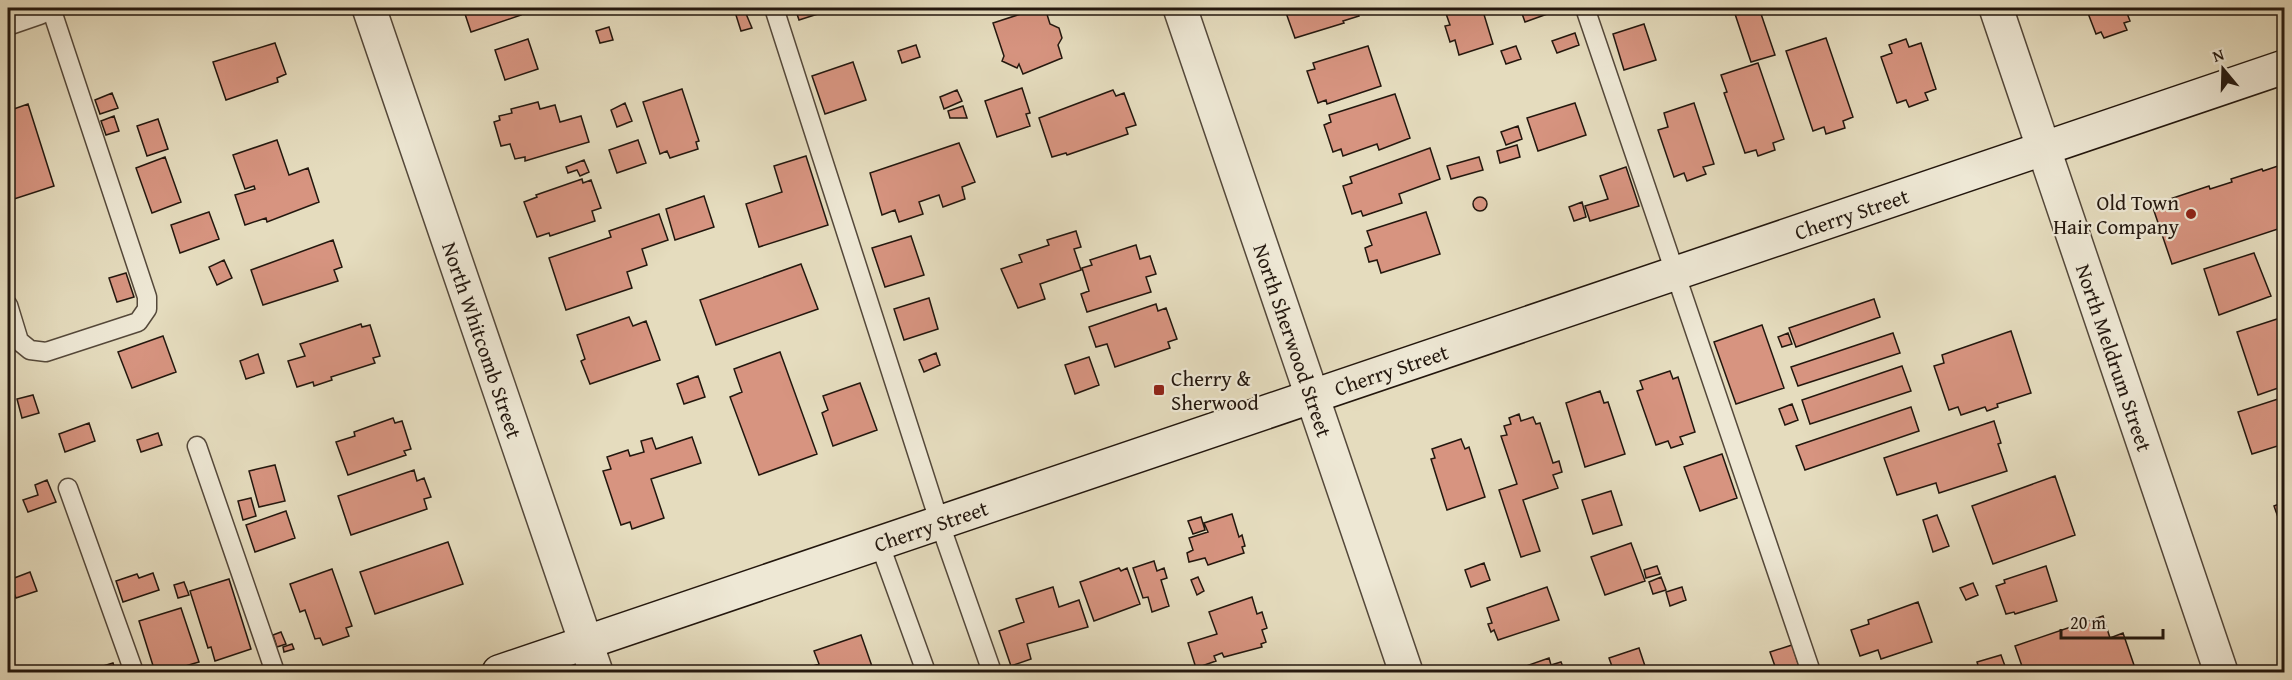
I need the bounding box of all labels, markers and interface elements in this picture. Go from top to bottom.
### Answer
north arrow [2193,39,2253,99]
text: N [2209,42,2227,68]
street label: Cherry Street [1790,180,1913,247]
place label: Old Town Hair Company [2053,187,2180,242]
marker: Old Town Hair Company [2184,207,2198,221]
street label: North Whitcomb Street [435,238,531,443]
street label: North Sherwood Street [1246,239,1341,442]
street label: North Meldrum Street [2068,260,2161,456]
street label: Cherry Street [1330,336,1453,403]
place label: Cherry & Sherwood [1171,363,1260,418]
marker: Cherry & Sherwood [1152,383,1166,397]
street label: Cherry Street [870,492,993,559]
scale bar [2061,602,2163,640]
text: 20 m [2070,609,2106,636]

